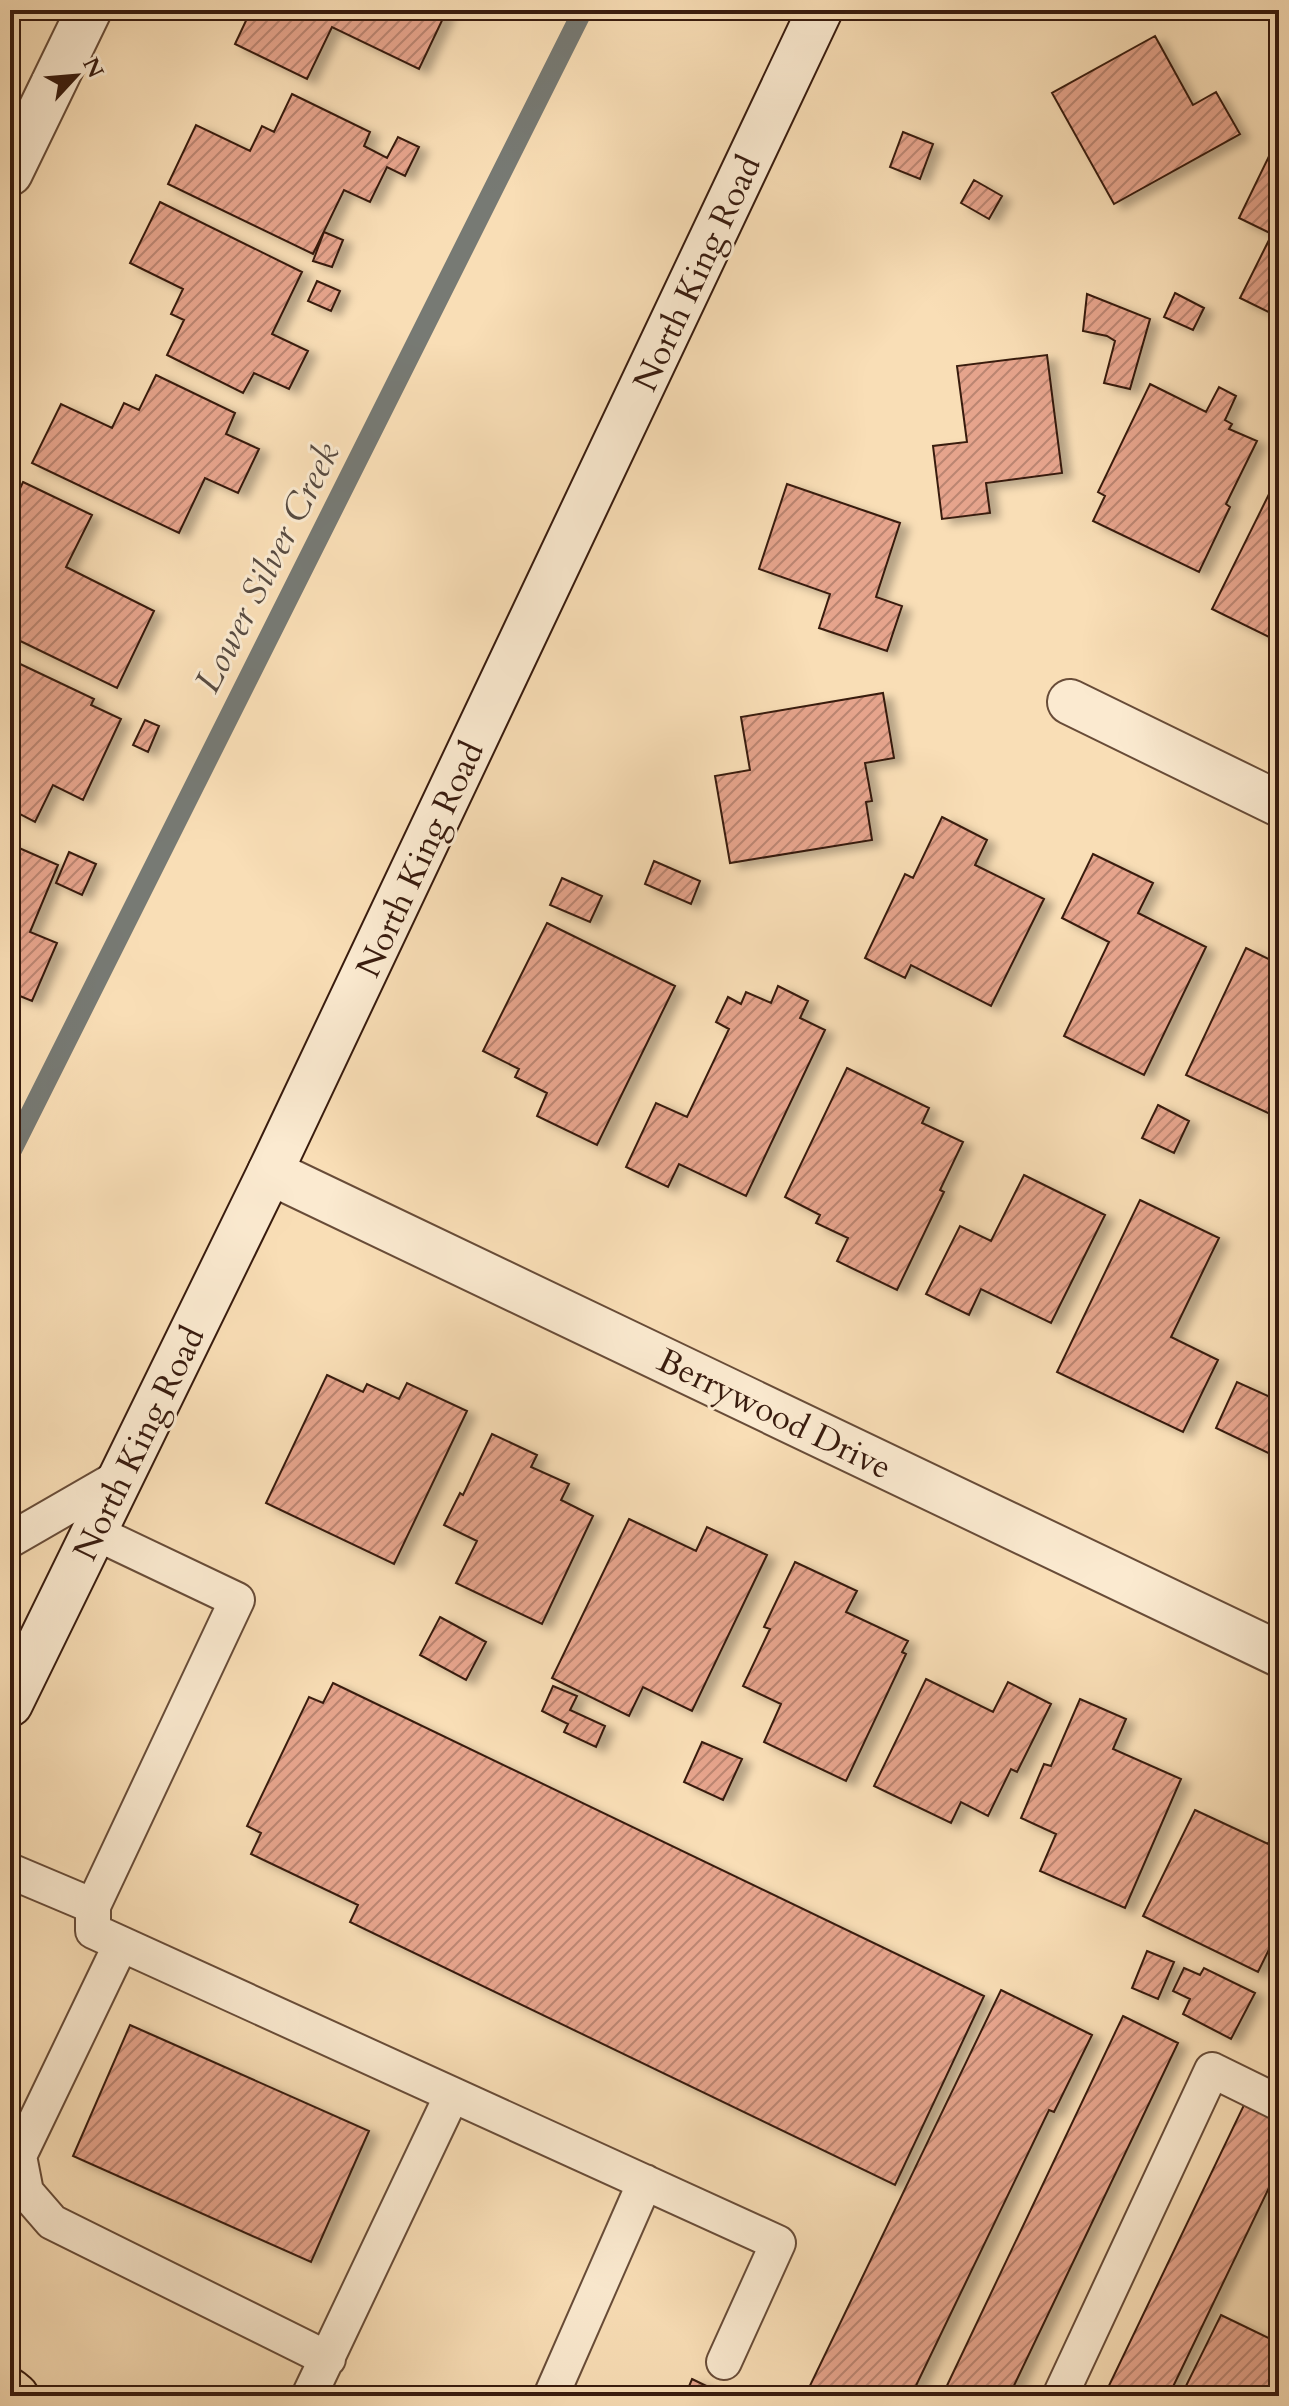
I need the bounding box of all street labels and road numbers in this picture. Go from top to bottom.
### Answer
street label: North King Road [622,148,772,399]
street label: North King Road [345,734,495,985]
street label: North King Road [62,1319,216,1568]
street label: Berrywood Drive [650,1337,899,1490]

